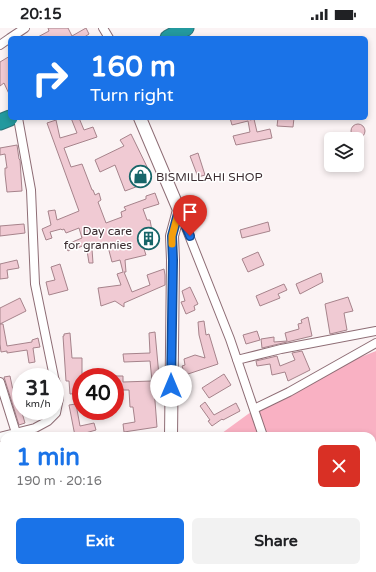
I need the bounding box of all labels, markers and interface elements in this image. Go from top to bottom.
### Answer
text: 20:15 [20,5,62,23]
text: 160 m [90,50,176,84]
icon: right [24,52,76,104]
text: Turn right [90,84,174,106]
map controls [324,132,364,172]
button: layers [324,132,364,172]
shop icon: BISMILLAHI SHOP [127,164,153,190]
place label: BISMILLAHI SHOP [156,170,263,184]
pin [173,195,207,236]
icon: arrive [179,201,201,223]
place label: Day care for grannies [64,224,132,252]
building icon: Day care for grannies [135,225,161,251]
position arrow [150,365,192,407]
speed limit sign: 40 [72,368,124,420]
text: 31 [25,377,51,401]
text: km/h [25,398,51,410]
text: 1 min [16,443,80,472]
button: close [318,445,360,487]
text: 190 m · 20:16 [16,473,102,489]
button: Exit [16,518,184,564]
button: Share [192,518,360,564]

